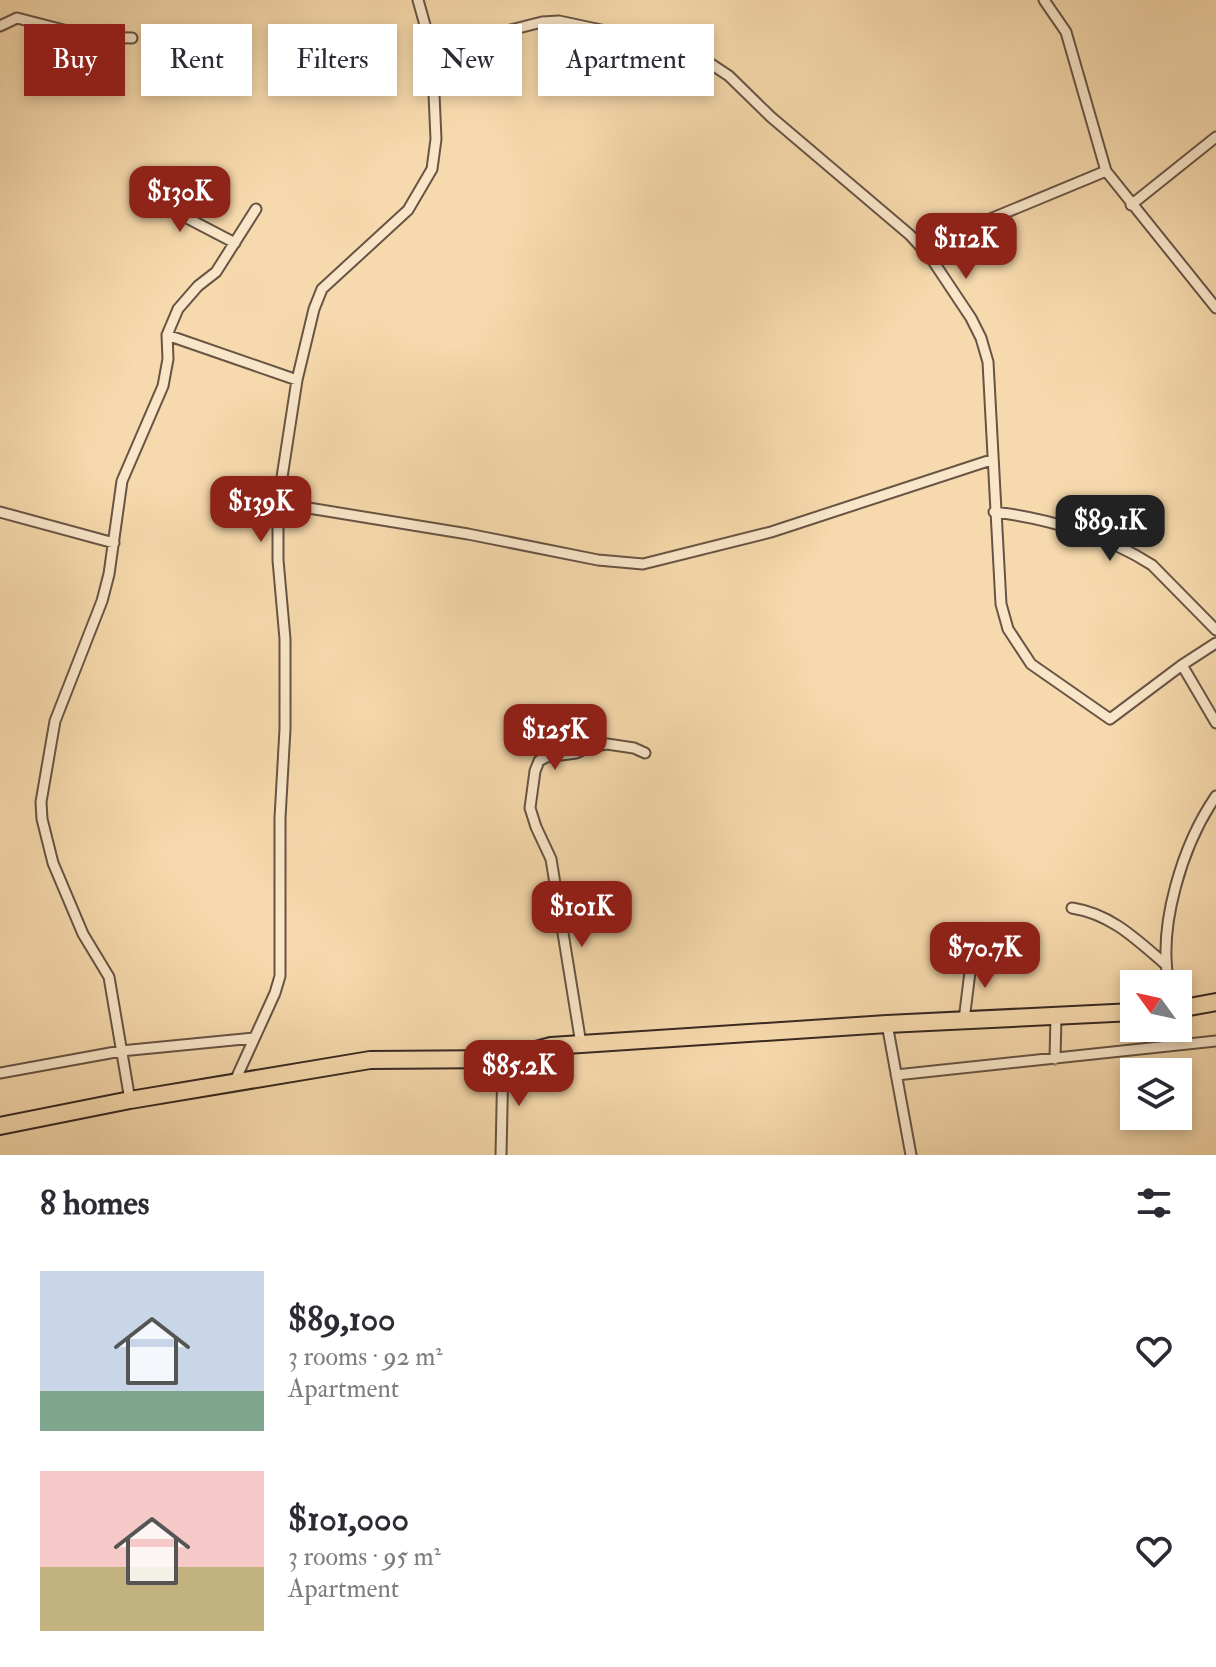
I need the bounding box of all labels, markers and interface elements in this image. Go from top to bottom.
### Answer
chip: Buy [24,24,125,96]
chip: Rent [141,24,252,96]
chip: Filters [268,24,397,96]
chip: New [413,24,522,96]
chip: Apartment [538,24,714,96]
pin: $130K [124,166,236,234]
text: $130K [147,176,213,208]
pin: $112K [910,213,1022,281]
text: $112K [934,223,998,255]
pin: $139K [205,476,317,544]
text: $139K [228,486,294,518]
pin: $89.1K [1045,495,1175,563]
text: $89.1K [1074,505,1146,537]
pin: $125K [499,704,611,772]
text: $125K [522,714,588,746]
pin: $101K [526,881,638,949]
text: $101K [550,891,614,923]
pin: $70.7K [920,922,1050,990]
text: $70.7K [948,932,1022,964]
north arrow [1120,970,1192,1042]
map controls [1120,970,1192,1130]
pin: $85.2K [454,1040,584,1108]
text: $85.2K [482,1050,556,1082]
button: layers [1120,1058,1192,1130]
icon: filters [1132,1181,1176,1225]
text: 8 homes [40,1182,149,1225]
text: $89,100 [288,1298,396,1341]
icon: home [104,1303,200,1399]
icon: heart [1132,1329,1176,1373]
text: 3 rooms · 92 m² [288,1341,443,1373]
text: Apartment [288,1373,399,1405]
text: $101,000 [288,1498,409,1541]
icon: home [104,1503,200,1599]
icon: heart [1132,1529,1176,1573]
text: 3 rooms · 95 m² [288,1541,441,1573]
text: Apartment [288,1573,399,1605]

